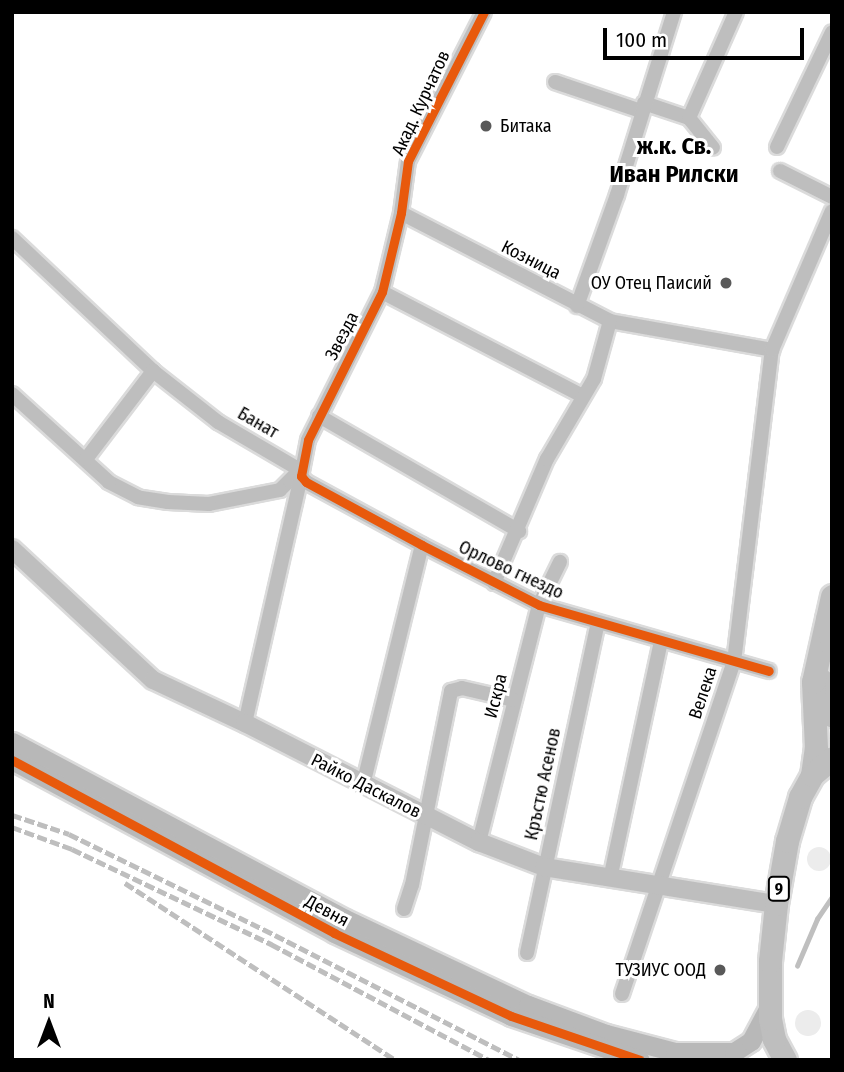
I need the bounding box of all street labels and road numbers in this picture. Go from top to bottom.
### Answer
street label: Акад. Курчатов [387,47,455,159]
street label: Козница [498,236,564,284]
street label: Звезда [321,308,363,364]
street label: Банат [234,403,282,443]
street label: Орлово гнездо [455,536,567,604]
street label: Велека [684,664,722,722]
street label: Искра [480,671,512,721]
street label: Кръстю Асенов [521,726,565,842]
street label: Райко Даскалов [308,749,424,823]
road number: 9 [767,876,791,902]
street label: Девня [301,891,353,931]

